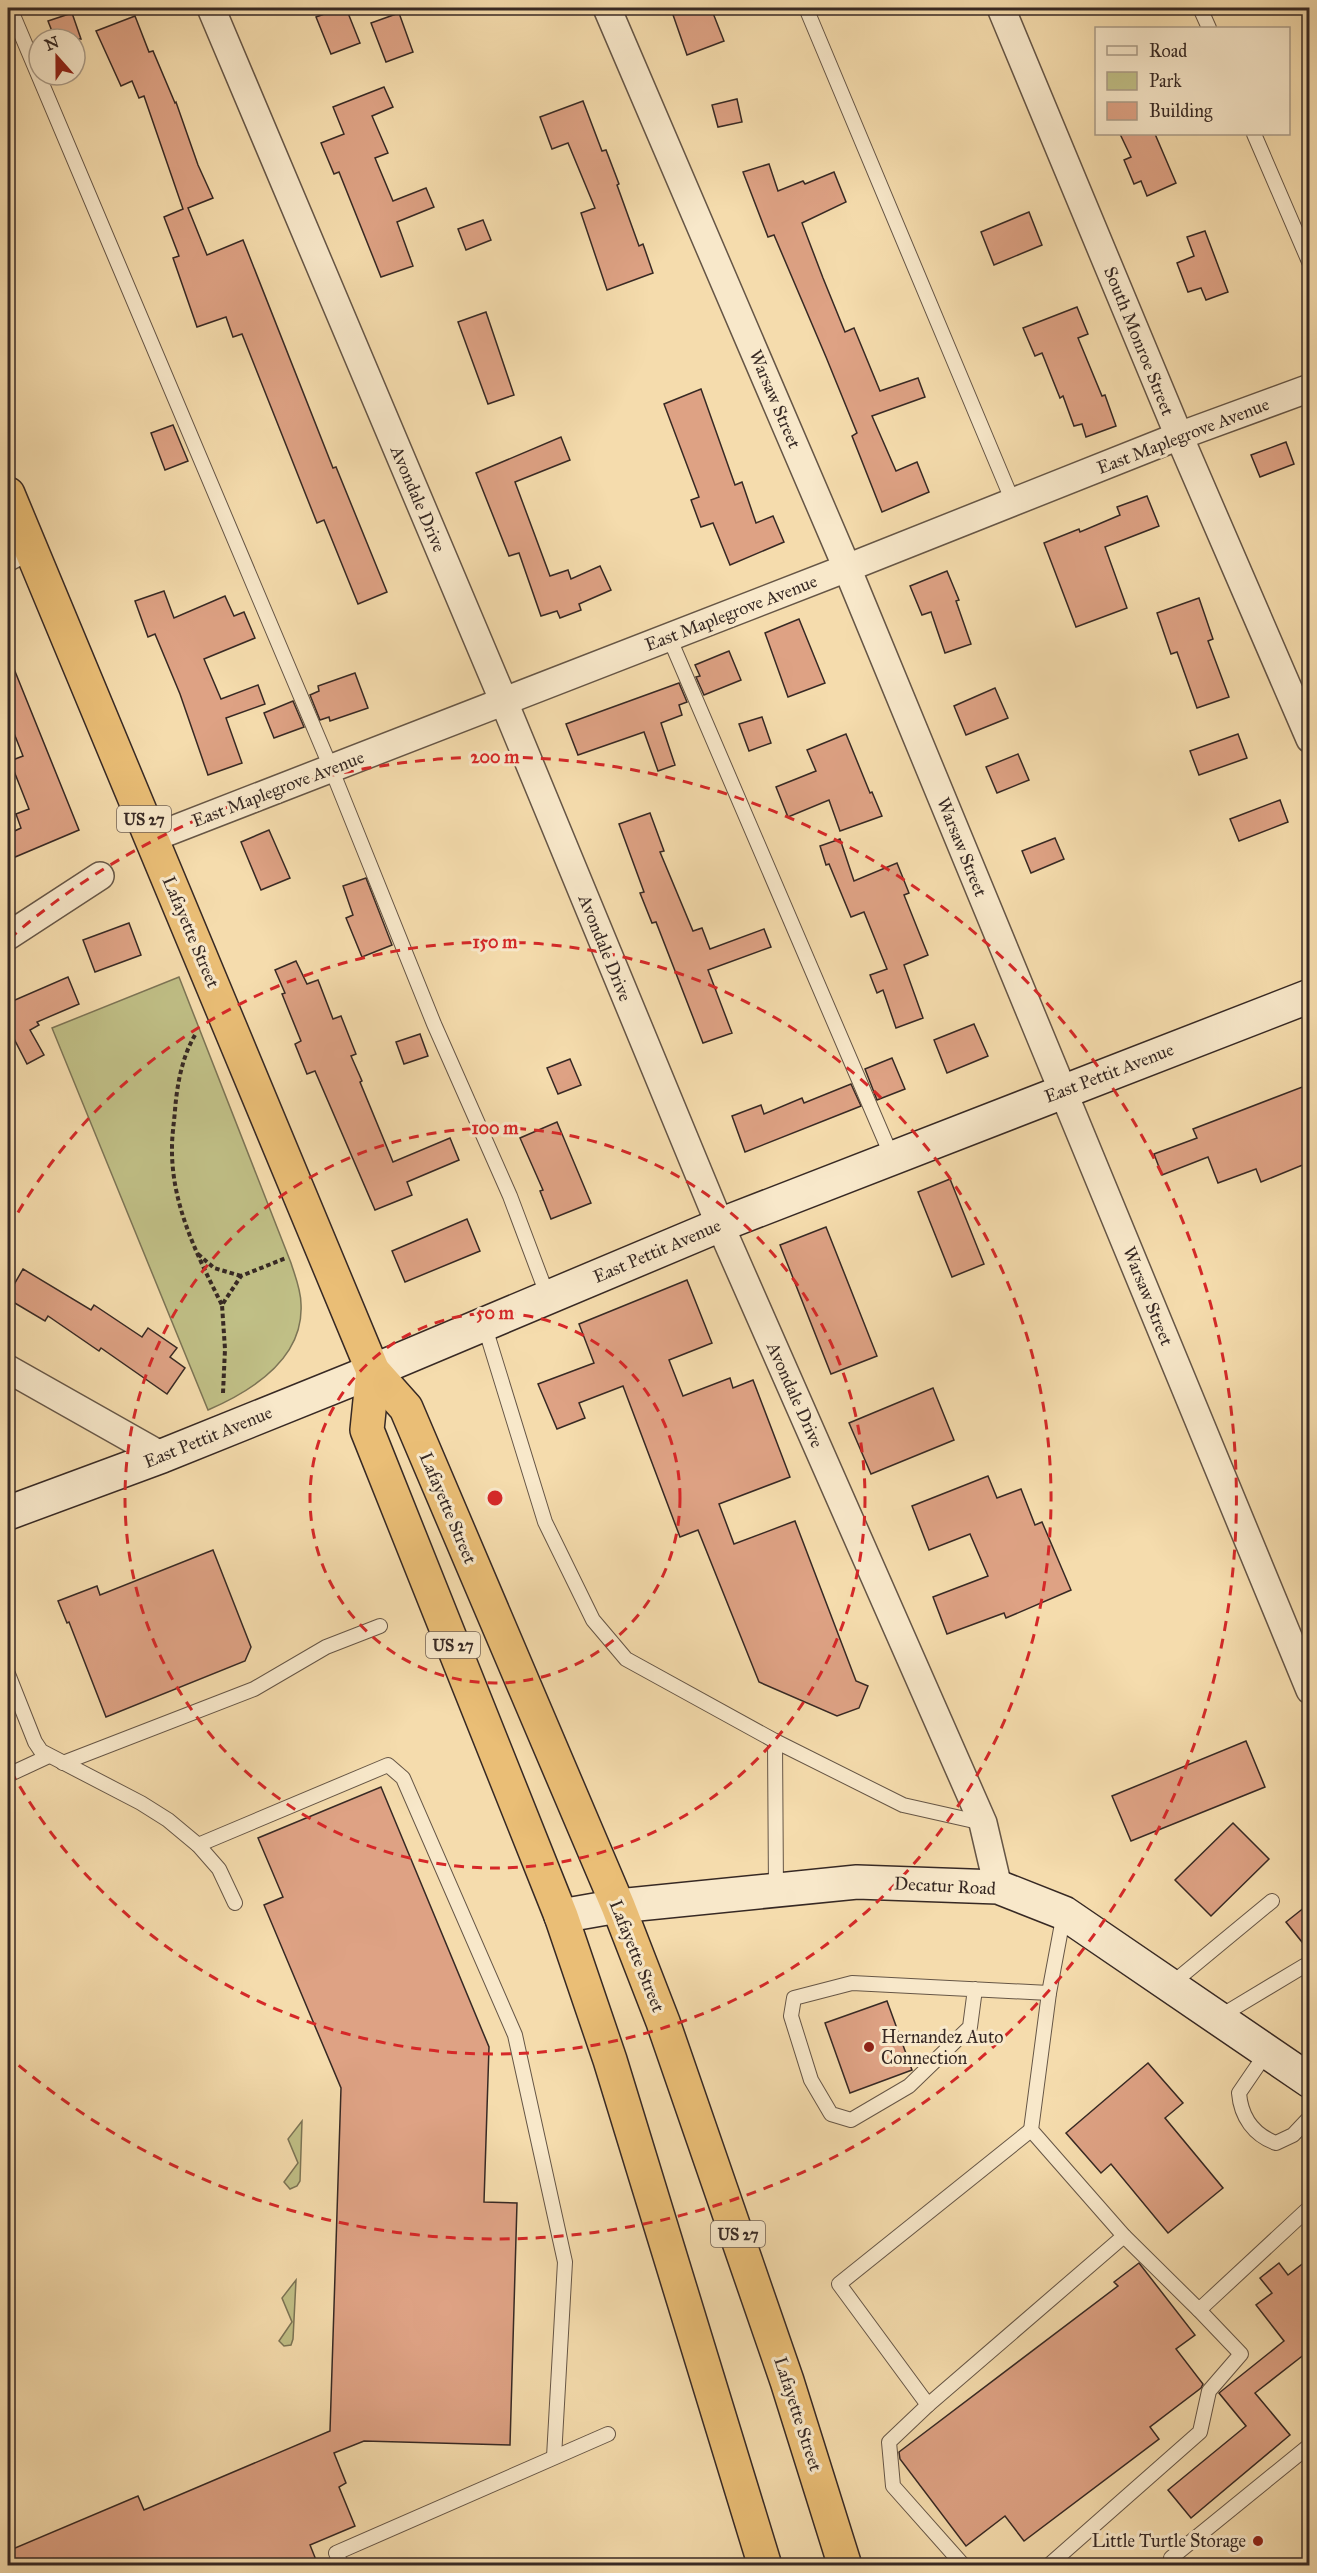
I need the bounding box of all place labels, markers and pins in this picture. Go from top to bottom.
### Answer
centre of rings [485,1488,505,1508]
place label: Hernandez Auto Connection [881,2026,1004,2069]
marker: Hernandez Auto Connection [862,2040,876,2054]
place label: Little Turtle Storage [1092,2530,1246,2553]
marker: Little Turtle Storage [1251,2534,1265,2548]

